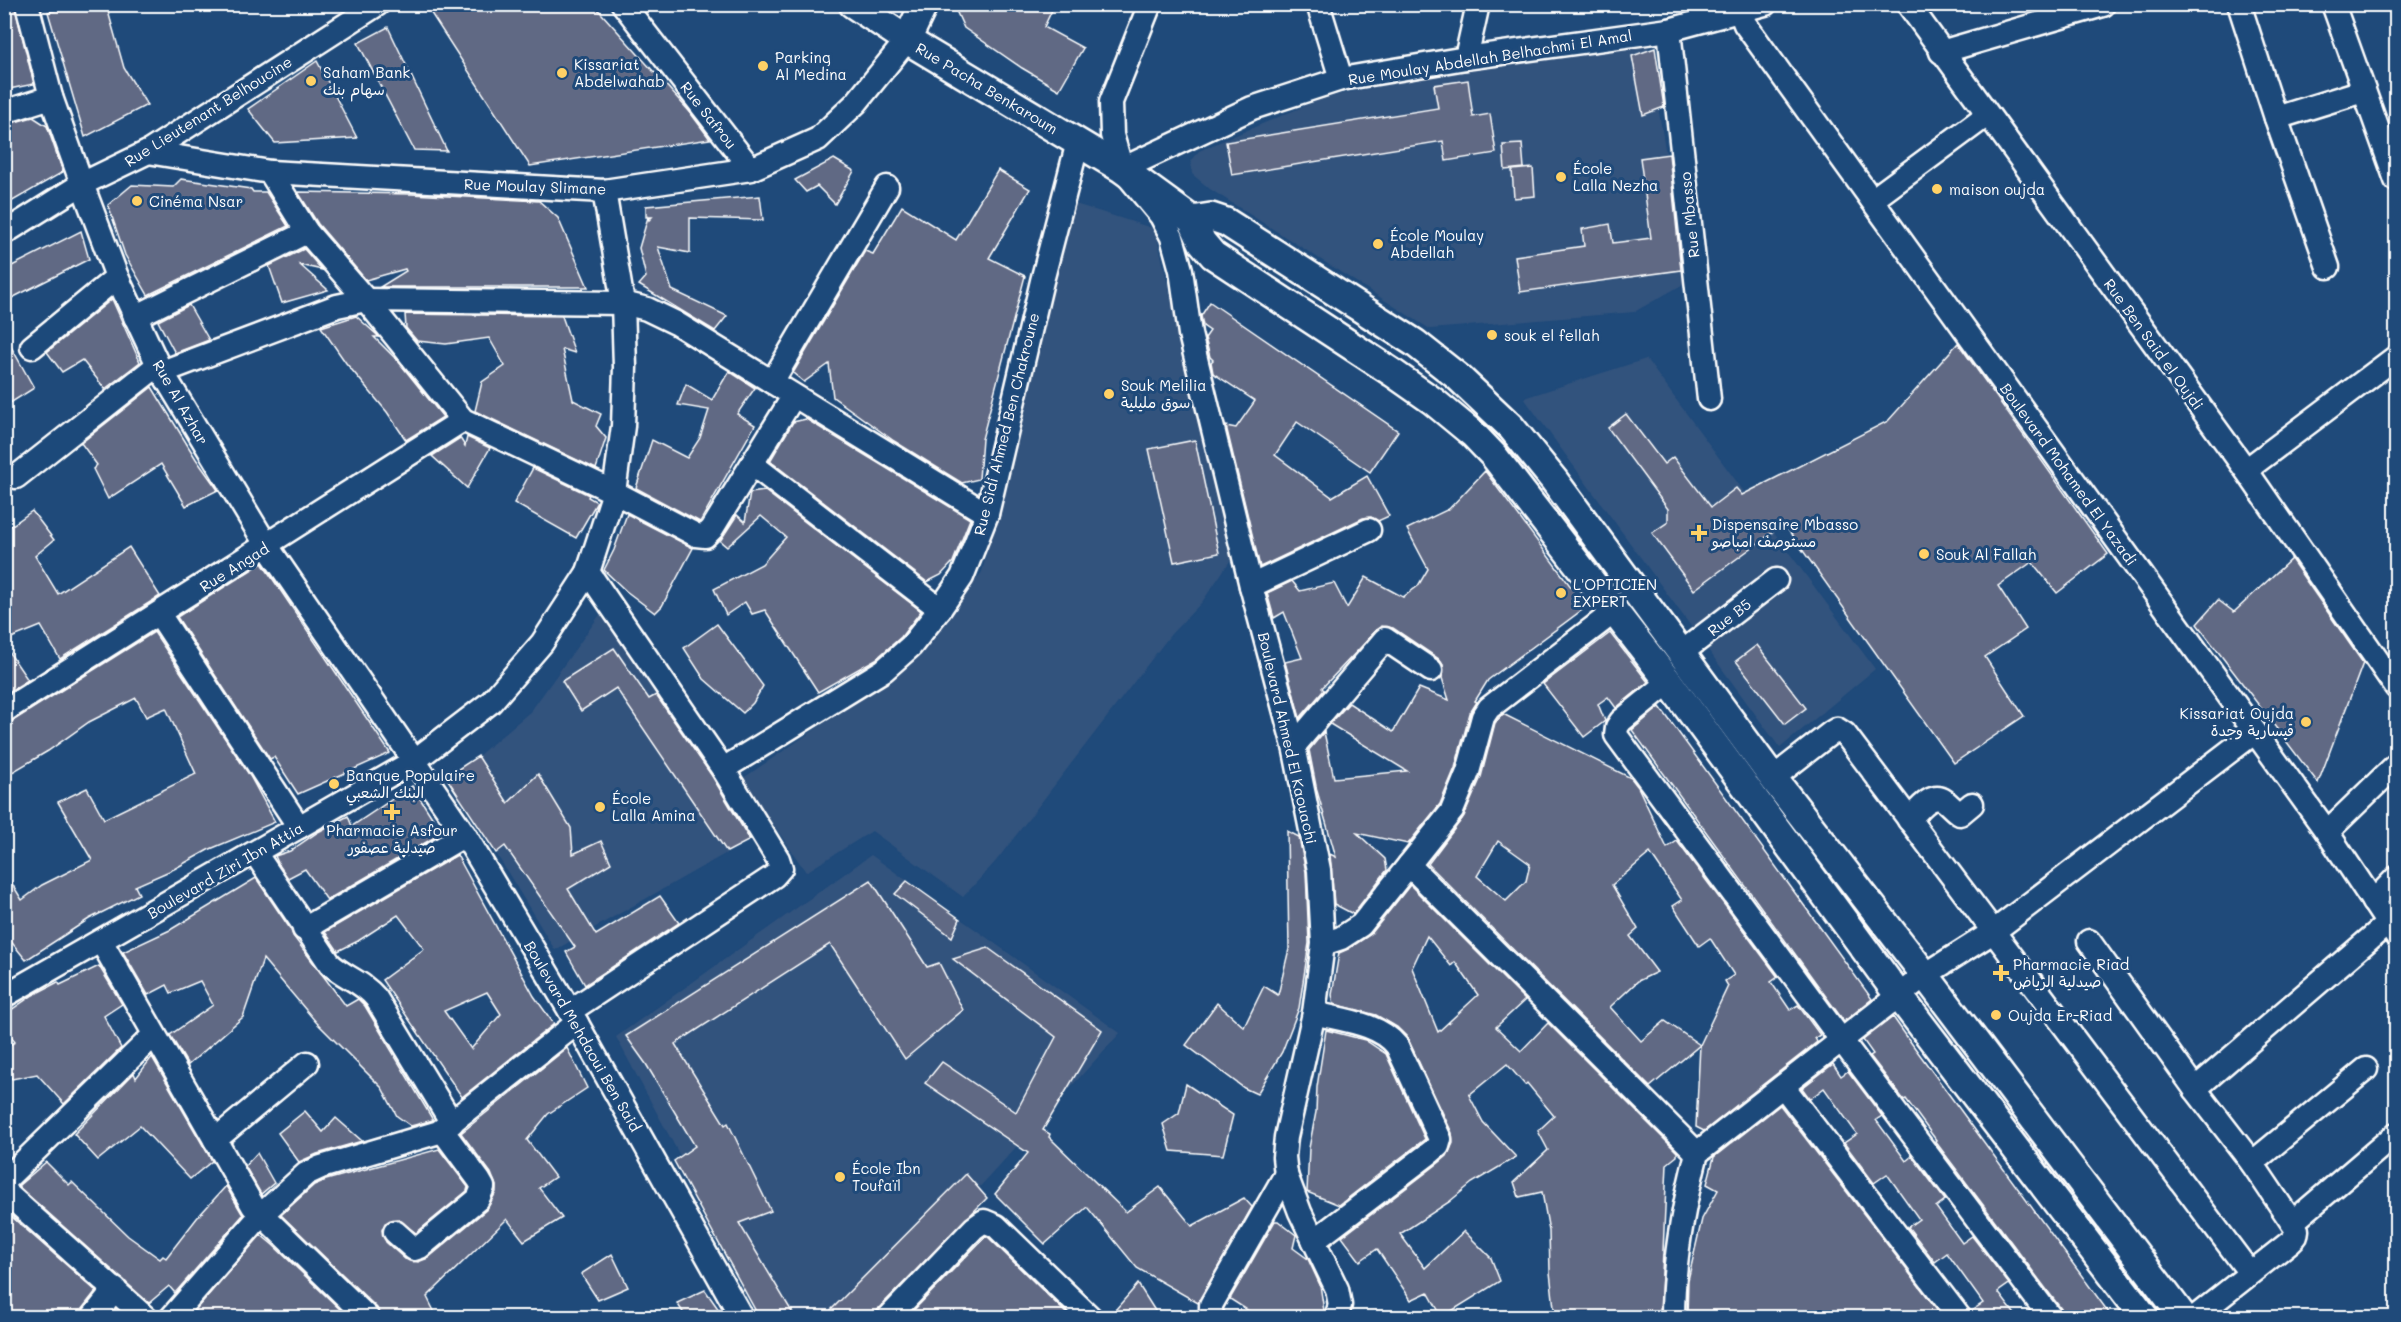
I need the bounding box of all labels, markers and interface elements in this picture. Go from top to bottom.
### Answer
street label: Rue Moulay Abdellah Belhachmi El Amal [1347,25,1633,89]
street label: Rue Pacha Benkaroum [912,38,1062,138]
place label: Parking Al Medina [775,47,847,84]
street label: Rue Lieutenant Belhoucine [120,51,296,171]
place label: Kissariat Abdelwahab [574,54,665,91]
marker: Parking Al Medina [756,59,770,73]
place label: Saham Bank سهام بنك [323,62,410,102]
marker: Kissariat Abdelwahab [555,66,569,80]
marker: Saham Bank سهام بنك [304,74,318,88]
street label: Rue Safrou [676,77,742,153]
place label: École Lalla Nezha [1573,158,1658,195]
marker: École Lalla Nezha [1554,170,1568,184]
street label: Rue Mbasso [1675,171,1703,259]
street label: Rue Moulay Slimane [463,174,607,198]
place label: maison oujda [1949,179,2045,199]
marker: maison oujda [1930,182,1944,196]
place label: Cinéma Nsar [149,191,243,211]
marker: Cinéma Nsar [130,194,144,208]
place label: École Moulay Abdellah [1390,225,1484,262]
marker: École Moulay Abdellah [1371,237,1385,251]
street label: Rue Ben Said el Oujdi [2100,274,2208,414]
street label: Rue Sidi Ahmed Ben Chakroune [969,311,1043,537]
place label: souk el fellah [1504,325,1599,345]
marker: souk el fellah [1485,328,1499,342]
street label: Rue Al Azhar [149,356,213,448]
place label: Souk Melilia سوق مليلية [1121,375,1207,412]
street label: Boulevard Mohamed El Yazadi [1996,379,2142,569]
marker: Souk Melilia سوق مليلية [1102,387,1116,401]
place label: Dispensaire Mbasso مستوصف امباصو [1711,514,1858,551]
marker: Dispensaire Mbasso مستوصف امباصو [1690,524,1708,542]
street label: Rue Angad [196,538,272,596]
place label: Souk Al Fallah [1936,544,2036,564]
marker: Souk Al Fallah [1917,547,1931,561]
place label: L'OPTICIEN EXPERT [1573,574,1657,611]
marker: L'OPTICIEN EXPERT [1554,586,1568,600]
street label: Rue B5 [1703,594,1755,640]
street label: Boulevard Ahmed El Kaouachi [1254,630,1322,846]
place label: Kissariat Oujda قيسارية وجدة [2180,703,2294,740]
marker: Kissariat Oujda قيسارية وجدة [2299,715,2313,729]
place label: Banque Populaire البنك الشعبي [346,765,475,806]
marker: Banque Populaire البنك الشعبي [327,777,341,791]
place label: École Lalla Amina [612,788,696,825]
marker: École Lalla Amina [593,800,607,814]
marker: Pharmacie Asfour صيدلية عصفور [385,805,399,819]
street label: Boulevard Ziri Ibn Attia [143,817,307,923]
place label: Pharmacie Asfour صيدلية عصفور [326,820,458,857]
street label: Boulevard Mehdaoui Ben Said [520,937,646,1135]
place label: Pharmacie Riad صيدلية الرياض [2013,954,2129,991]
marker: Pharmacie Riad صيدلية الرياض [1994,966,2008,980]
place label: Oujda Er-Riad [2008,1005,2112,1025]
marker: Oujda Er-Riad [1989,1008,2003,1022]
place label: École Ibn Toufaïl [852,1158,921,1195]
marker: École Ibn Toufaïl [833,1170,847,1184]

